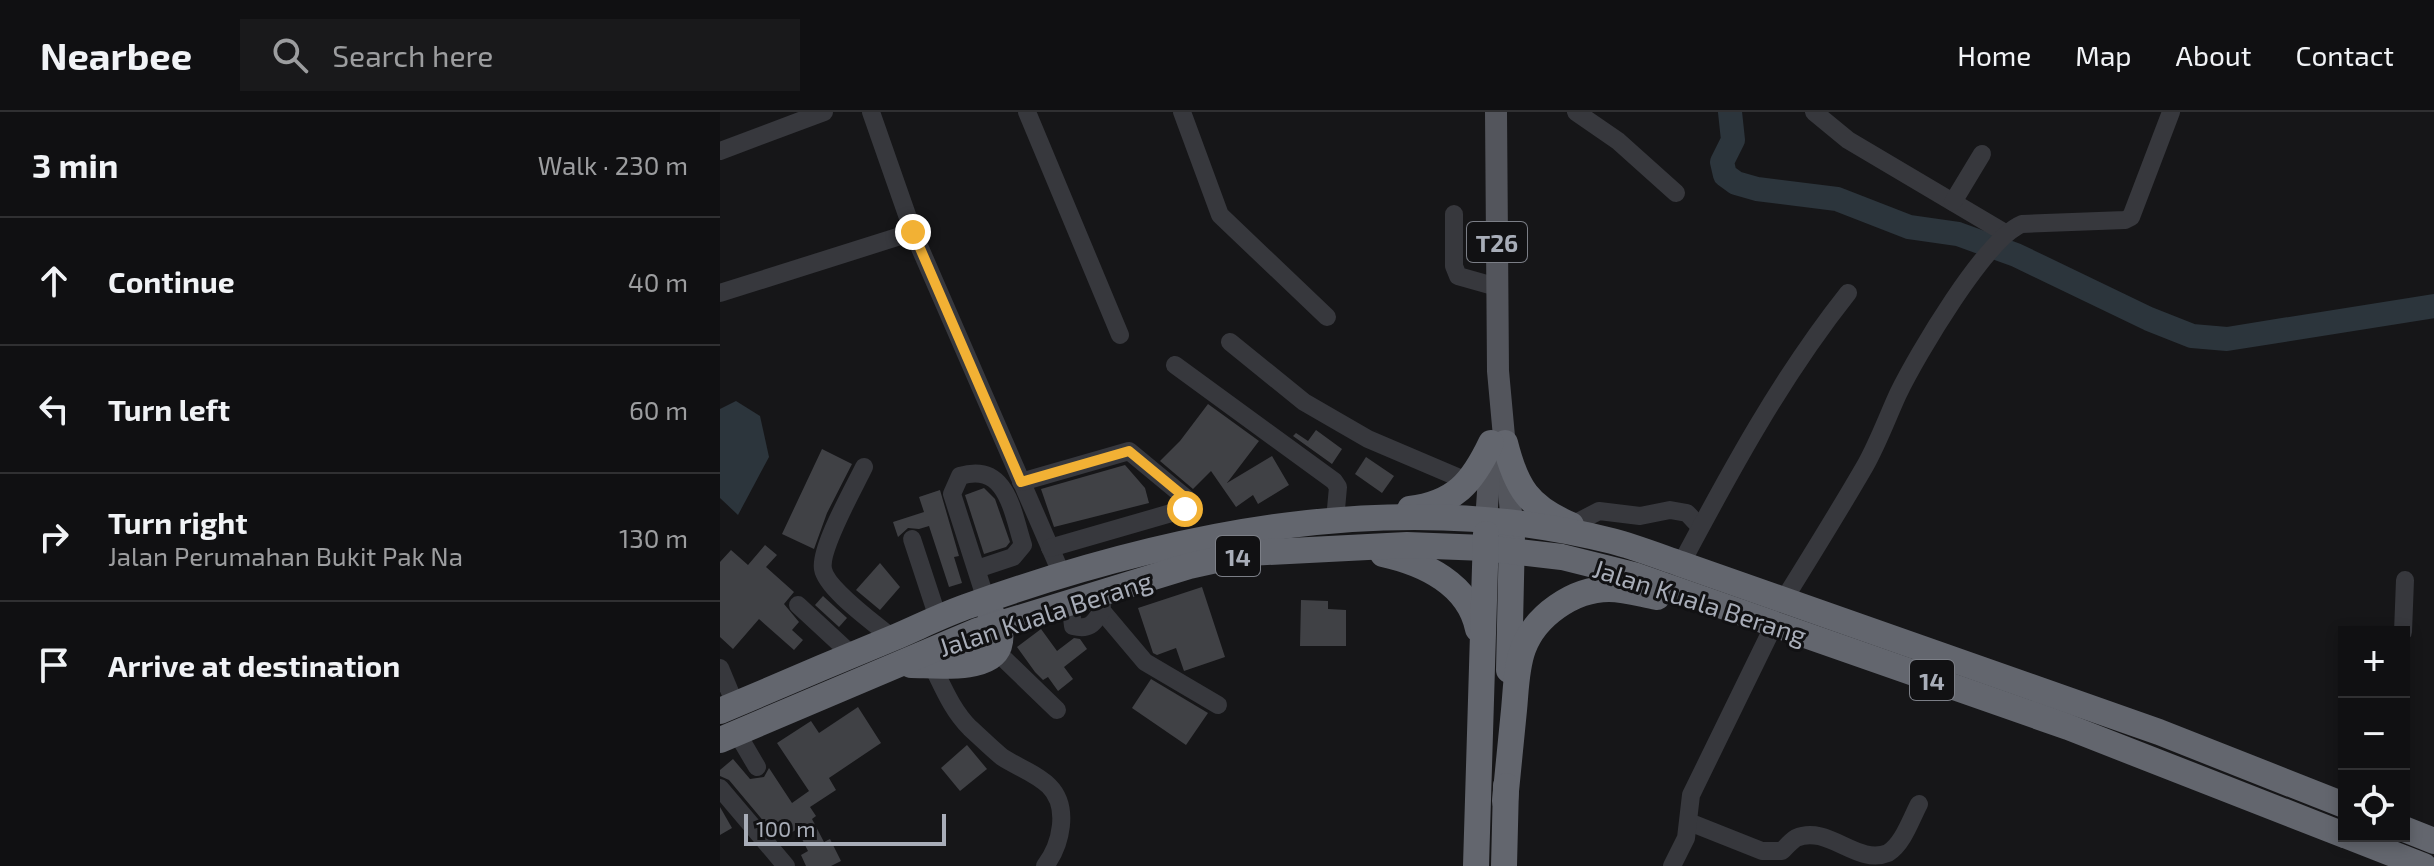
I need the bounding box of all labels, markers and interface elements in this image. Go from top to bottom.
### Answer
search box [240,19,800,91]
text: Nearbee [40,32,192,78]
icon: search [268,33,312,77]
text: Search here [332,37,493,73]
text: Home [1957,38,2031,72]
text: Map [2075,38,2132,72]
text: About [2176,38,2251,72]
text: Contact [2295,38,2394,72]
text: 3 min [32,144,118,185]
text: Walk · 230 m [538,149,688,180]
route end [895,214,931,250]
road number: T26 [1467,222,1527,262]
icon: ahead [32,259,76,303]
text: Continue [108,263,235,299]
text: 40 m [628,266,688,297]
icon: left [32,387,76,431]
text: Turn left [108,391,230,427]
text: 60 m [629,394,688,425]
route start [1167,491,1203,527]
text: Turn right [108,504,248,540]
icon: right [32,515,76,559]
text: 130 m [619,522,688,553]
road number: 14 [1216,536,1260,576]
text: Jalan Perumahan Bukit Pak Na [108,540,463,571]
street label: Jalan Kuala Berang [1589,552,1811,650]
street label: Jalan Kuala Berang [934,564,1156,662]
map controls [2338,626,2410,842]
button: + [2338,626,2410,698]
icon: arrive [32,643,76,687]
text: Arrive at destination [108,647,400,683]
road number: 14 [1910,660,1954,700]
button: − [2338,698,2410,770]
button: locate [2338,770,2410,842]
scale bar [744,810,946,846]
text: 100 m [756,815,815,841]

